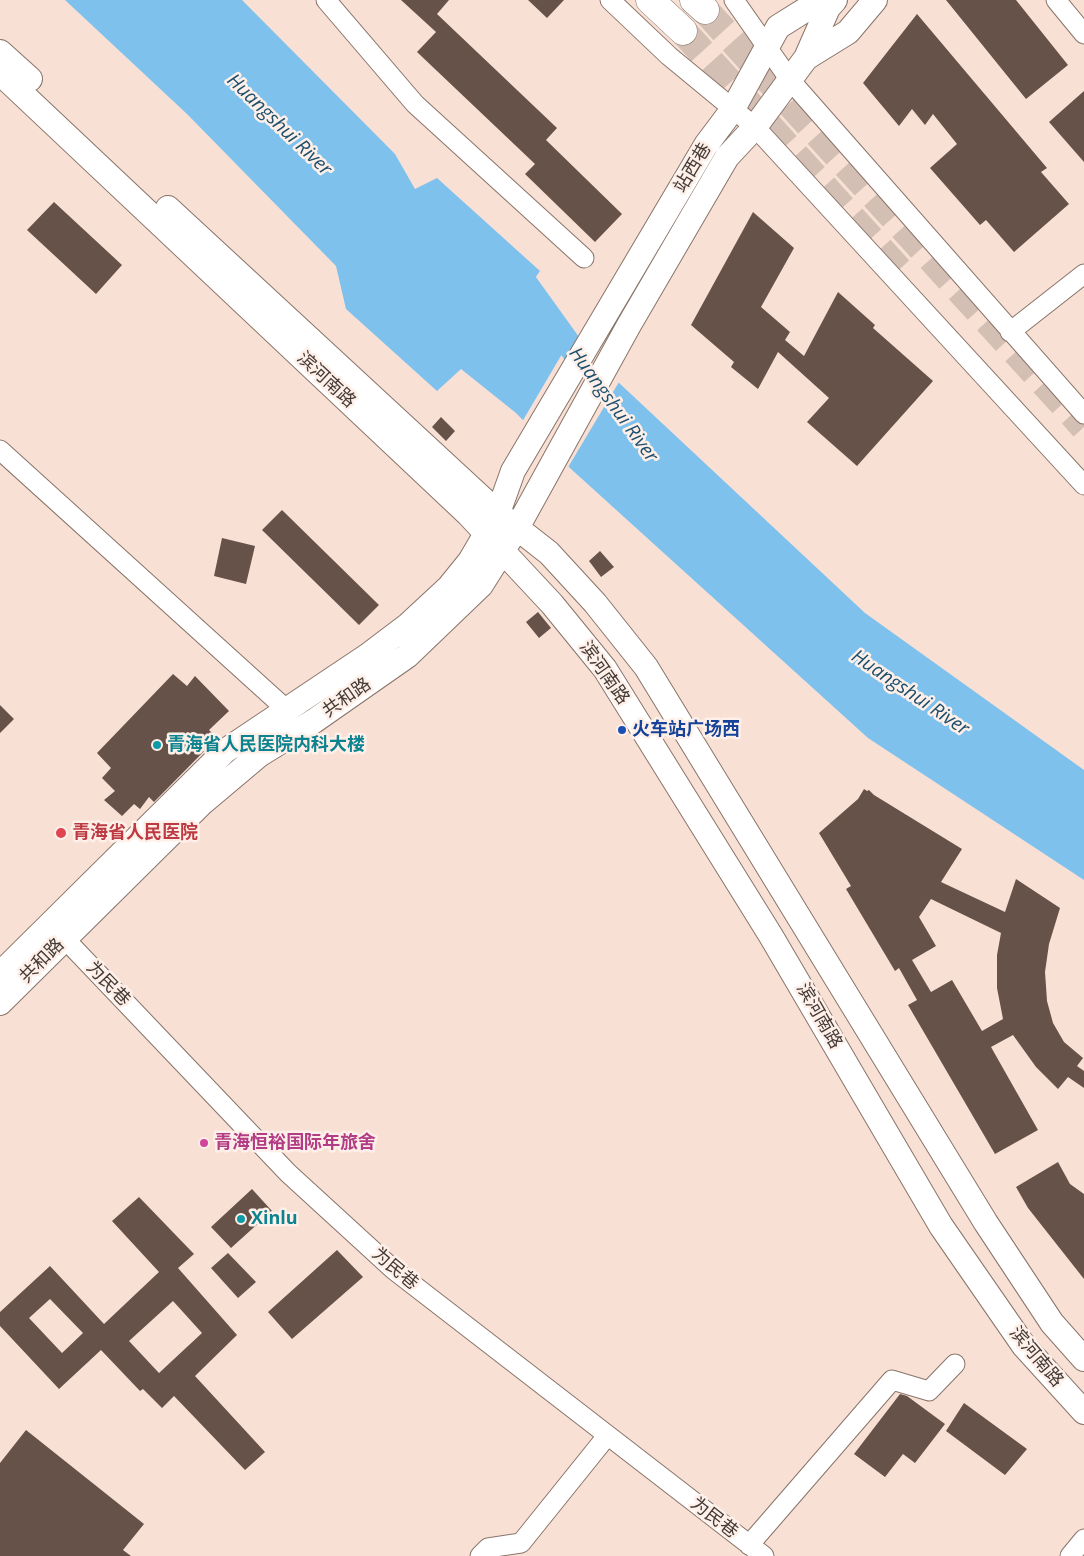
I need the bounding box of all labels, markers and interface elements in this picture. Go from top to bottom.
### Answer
water label: Huangshui River [222,69,336,181]
street label: 站西巷 [670,139,716,197]
water label: Huangshui River [564,343,662,467]
street label: 滨河南路 [292,348,360,412]
street label: 滨河南路 [575,637,633,709]
water label: Huangshui River [847,645,973,741]
street label: 共和路 [319,674,375,722]
place label: 火车站广场西 [632,719,740,741]
marker: 火车站广场西 [616,724,628,736]
place label: 青海省人民医院内科大楼 [167,734,365,756]
marker: 青海省人民医院内科大楼 [151,739,163,751]
place label: 青海省人民医院 [72,822,198,844]
marker: 青海省人民医院 [54,826,68,840]
street label: 共和路 [15,934,69,988]
street label: 为民巷 [81,957,135,1011]
street label: 滨河南路 [792,979,846,1053]
place label: 青海恒裕国际年旅舍 [214,1132,376,1154]
marker: 青海恒裕国际年旅舍 [198,1137,210,1149]
place label: Xinlu [251,1208,298,1230]
marker: Xinlu [235,1213,247,1225]
street label: 为民巷 [367,1243,423,1295]
street label: 滨河南路 [1005,1322,1067,1392]
street label: 为民巷 [686,1493,742,1543]

